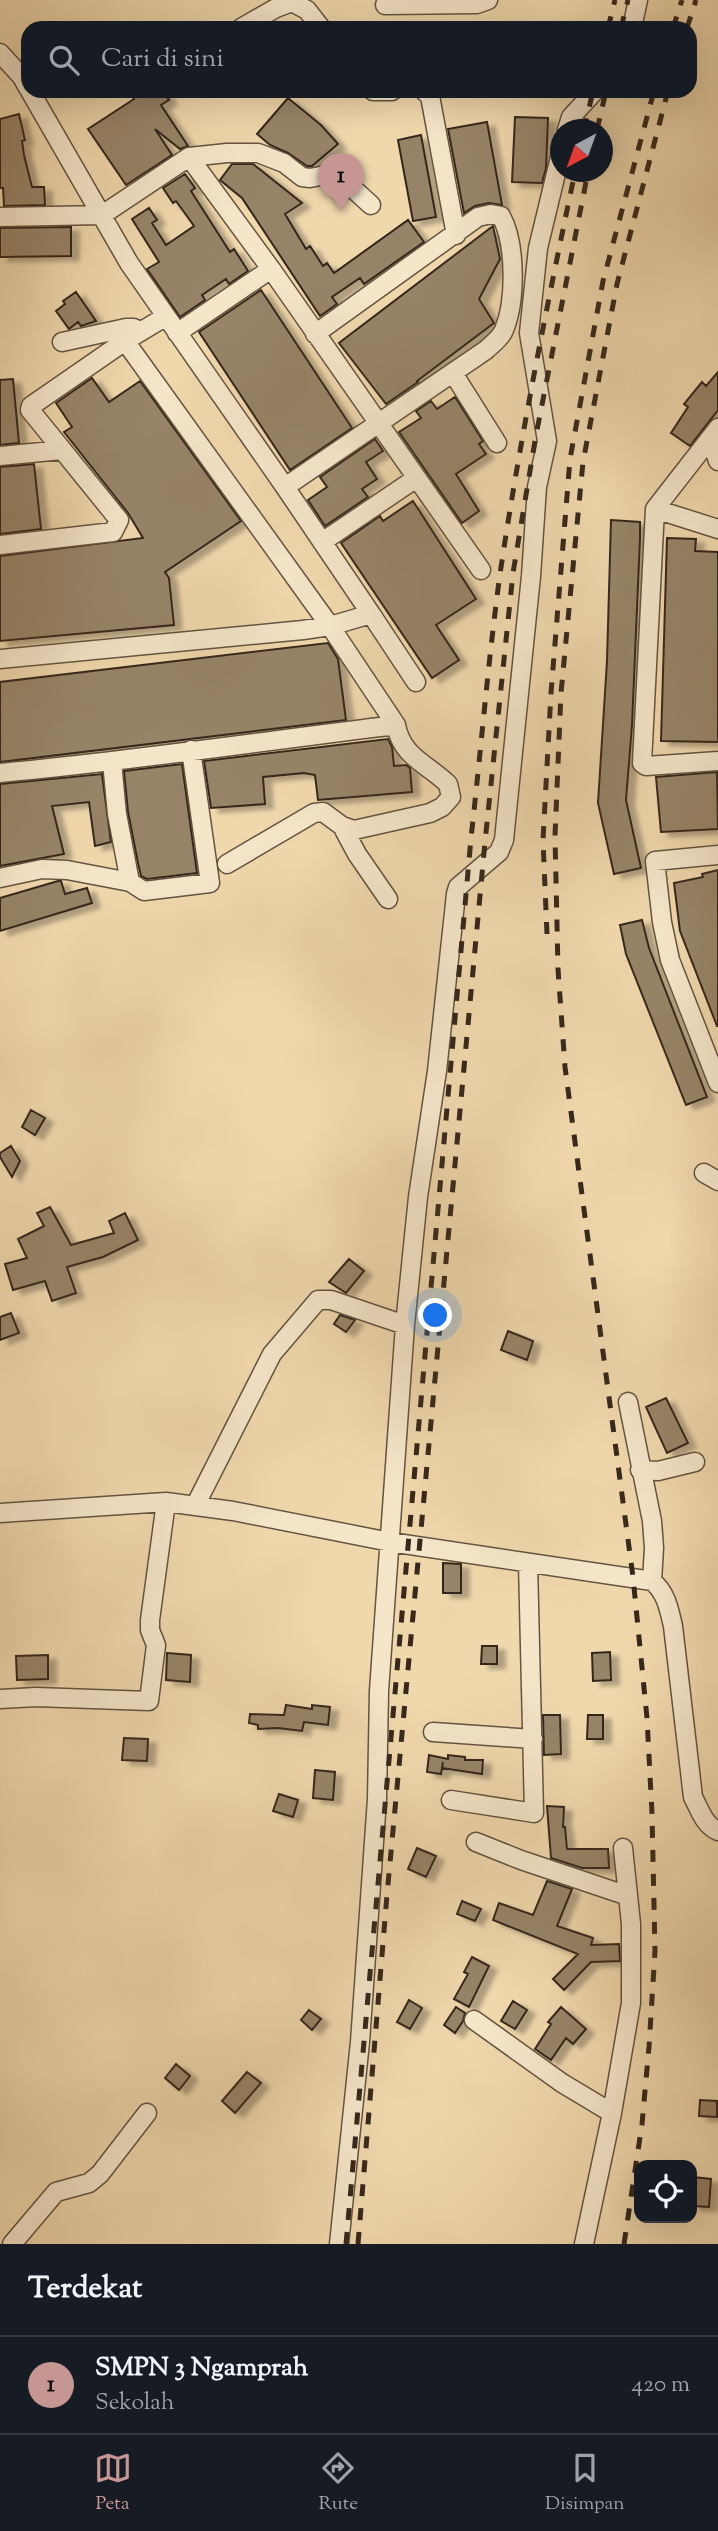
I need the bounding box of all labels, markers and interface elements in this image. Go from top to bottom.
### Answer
search box [21,21,697,98]
icon: search [45,41,83,79]
text: Cari di sini [101,41,224,78]
north arrow [550,119,613,182]
pin: 1 [318,153,364,211]
your location [418,1298,452,1332]
map controls [634,2160,697,2223]
button: locate [634,2160,697,2223]
text: Terdekat [28,2268,142,2311]
text: SMPN 3 Ngamprah [95,2350,308,2387]
text: 1 [47,2369,55,2402]
text: 420 m [632,2369,690,2402]
text: Sekolah [95,2387,174,2420]
tab: Peta [94,2449,132,2518]
tab: Rute [319,2449,358,2518]
tab: Disimpan [545,2449,624,2518]

